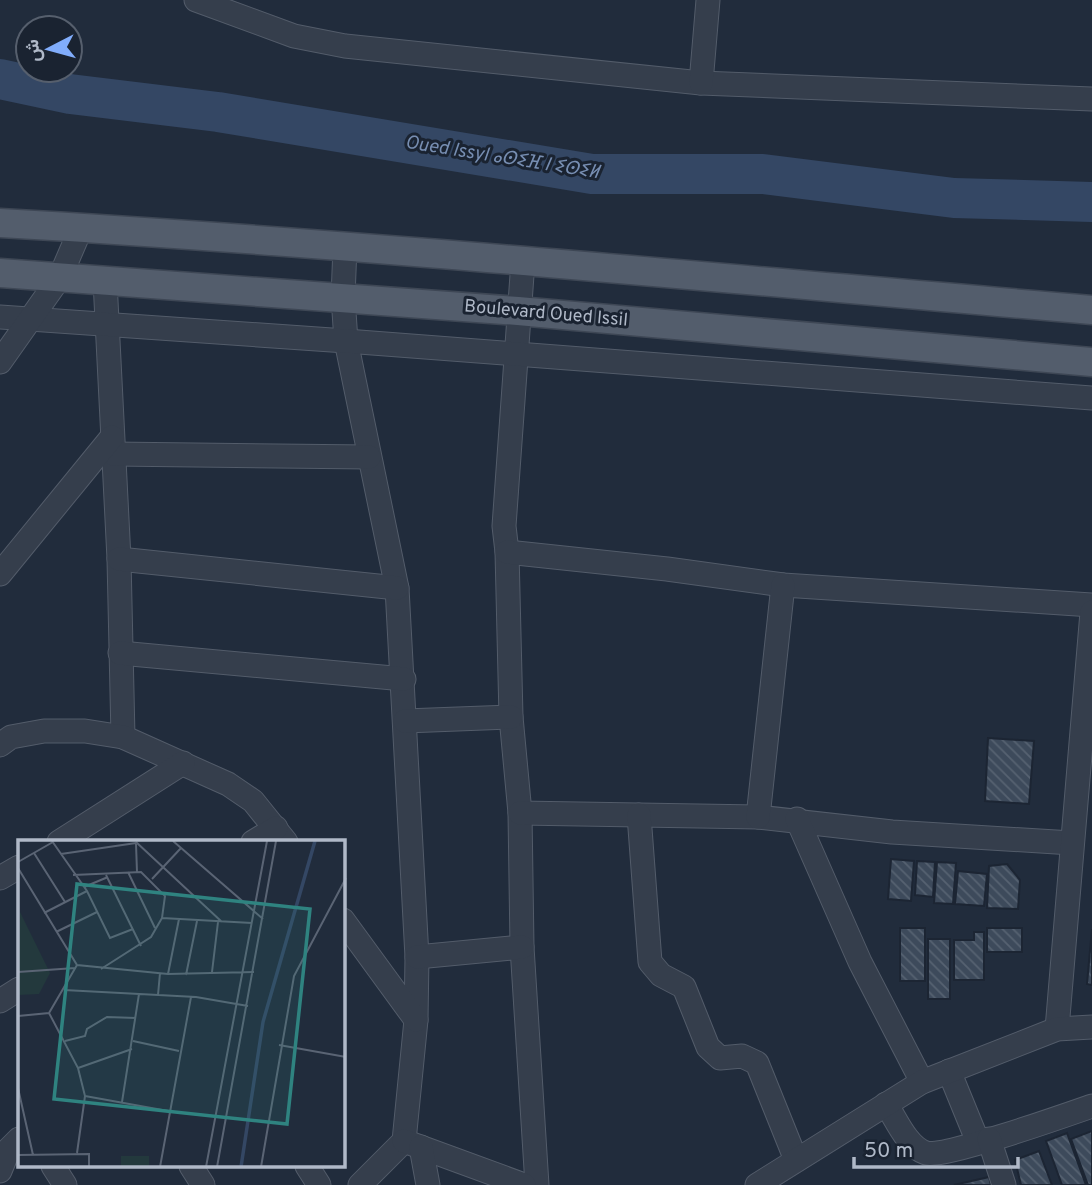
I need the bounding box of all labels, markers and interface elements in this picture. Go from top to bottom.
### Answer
north arrow [14,14,84,84]
text: ش [21,38,47,63]
water label: Oued Issyl ⴰⵙⵉⴼ ⵏ ⵉⵙⵉⵍ [403,131,603,186]
street label: Boulevard Oued Issil [463,295,629,333]
inset map [18,840,345,1168]
scale bar [854,1126,1018,1170]
text: 50 m [864,1138,913,1165]

